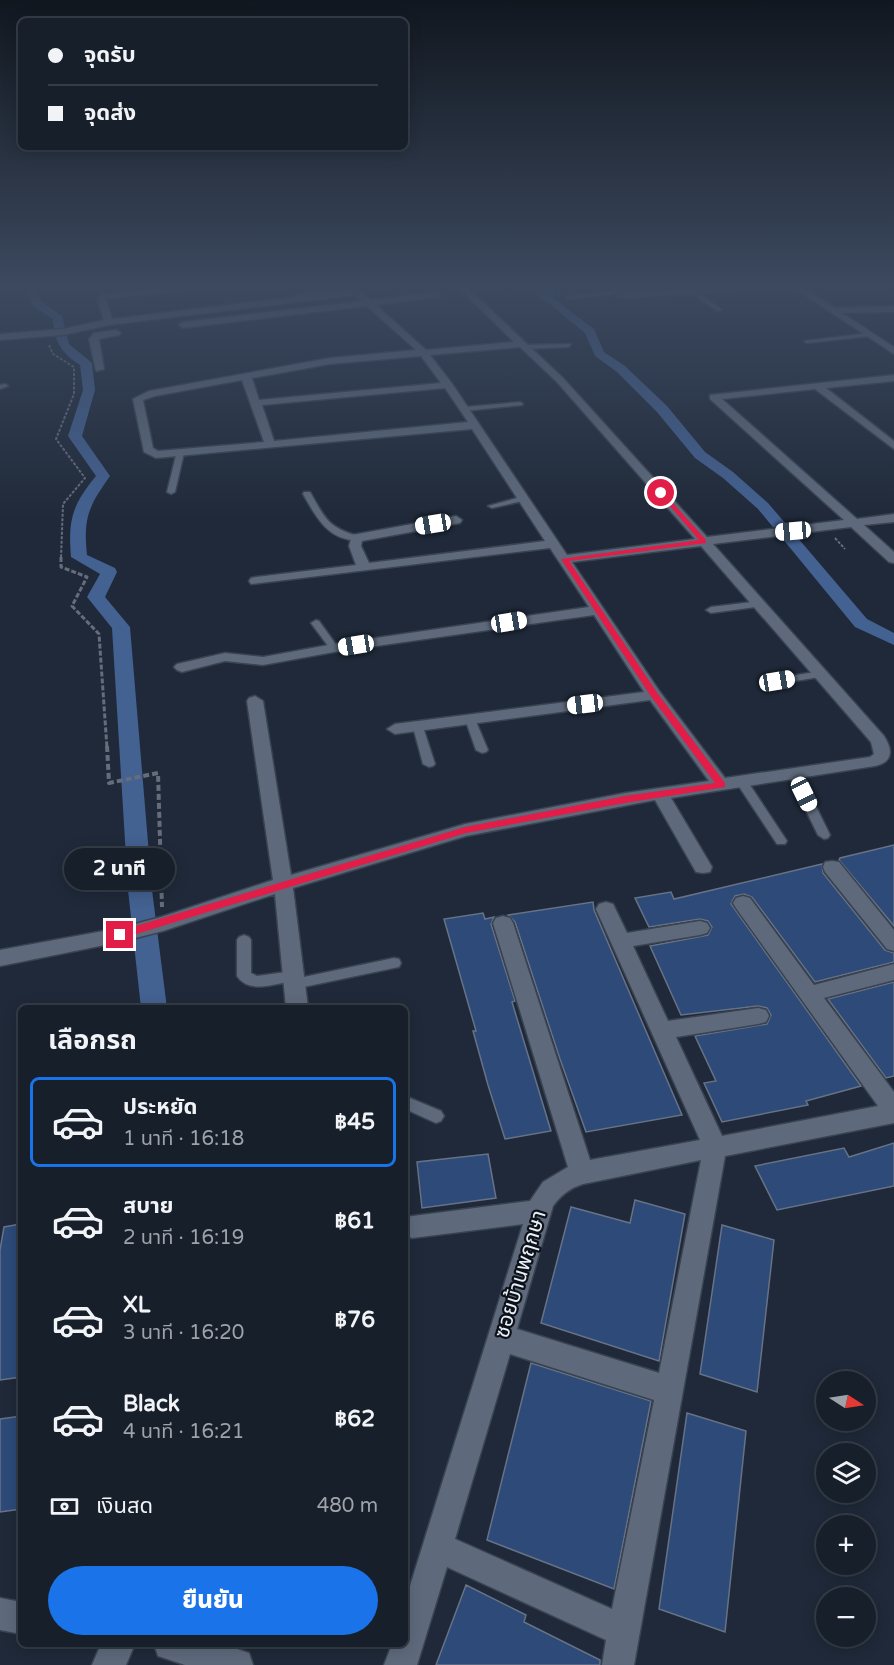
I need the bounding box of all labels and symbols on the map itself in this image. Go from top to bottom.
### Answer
route start [647,479,674,506]
car [414,512,452,536]
car [774,520,812,542]
car [490,610,528,634]
car [337,633,375,657]
car [758,669,796,693]
car [566,693,604,715]
car [788,774,820,814]
callout: 2 นาที [64,848,176,890]
route end [106,921,133,948]
street label: ซอยบ้านพฤกษา [489,1207,552,1341]
north arrow [816,1371,876,1431]

